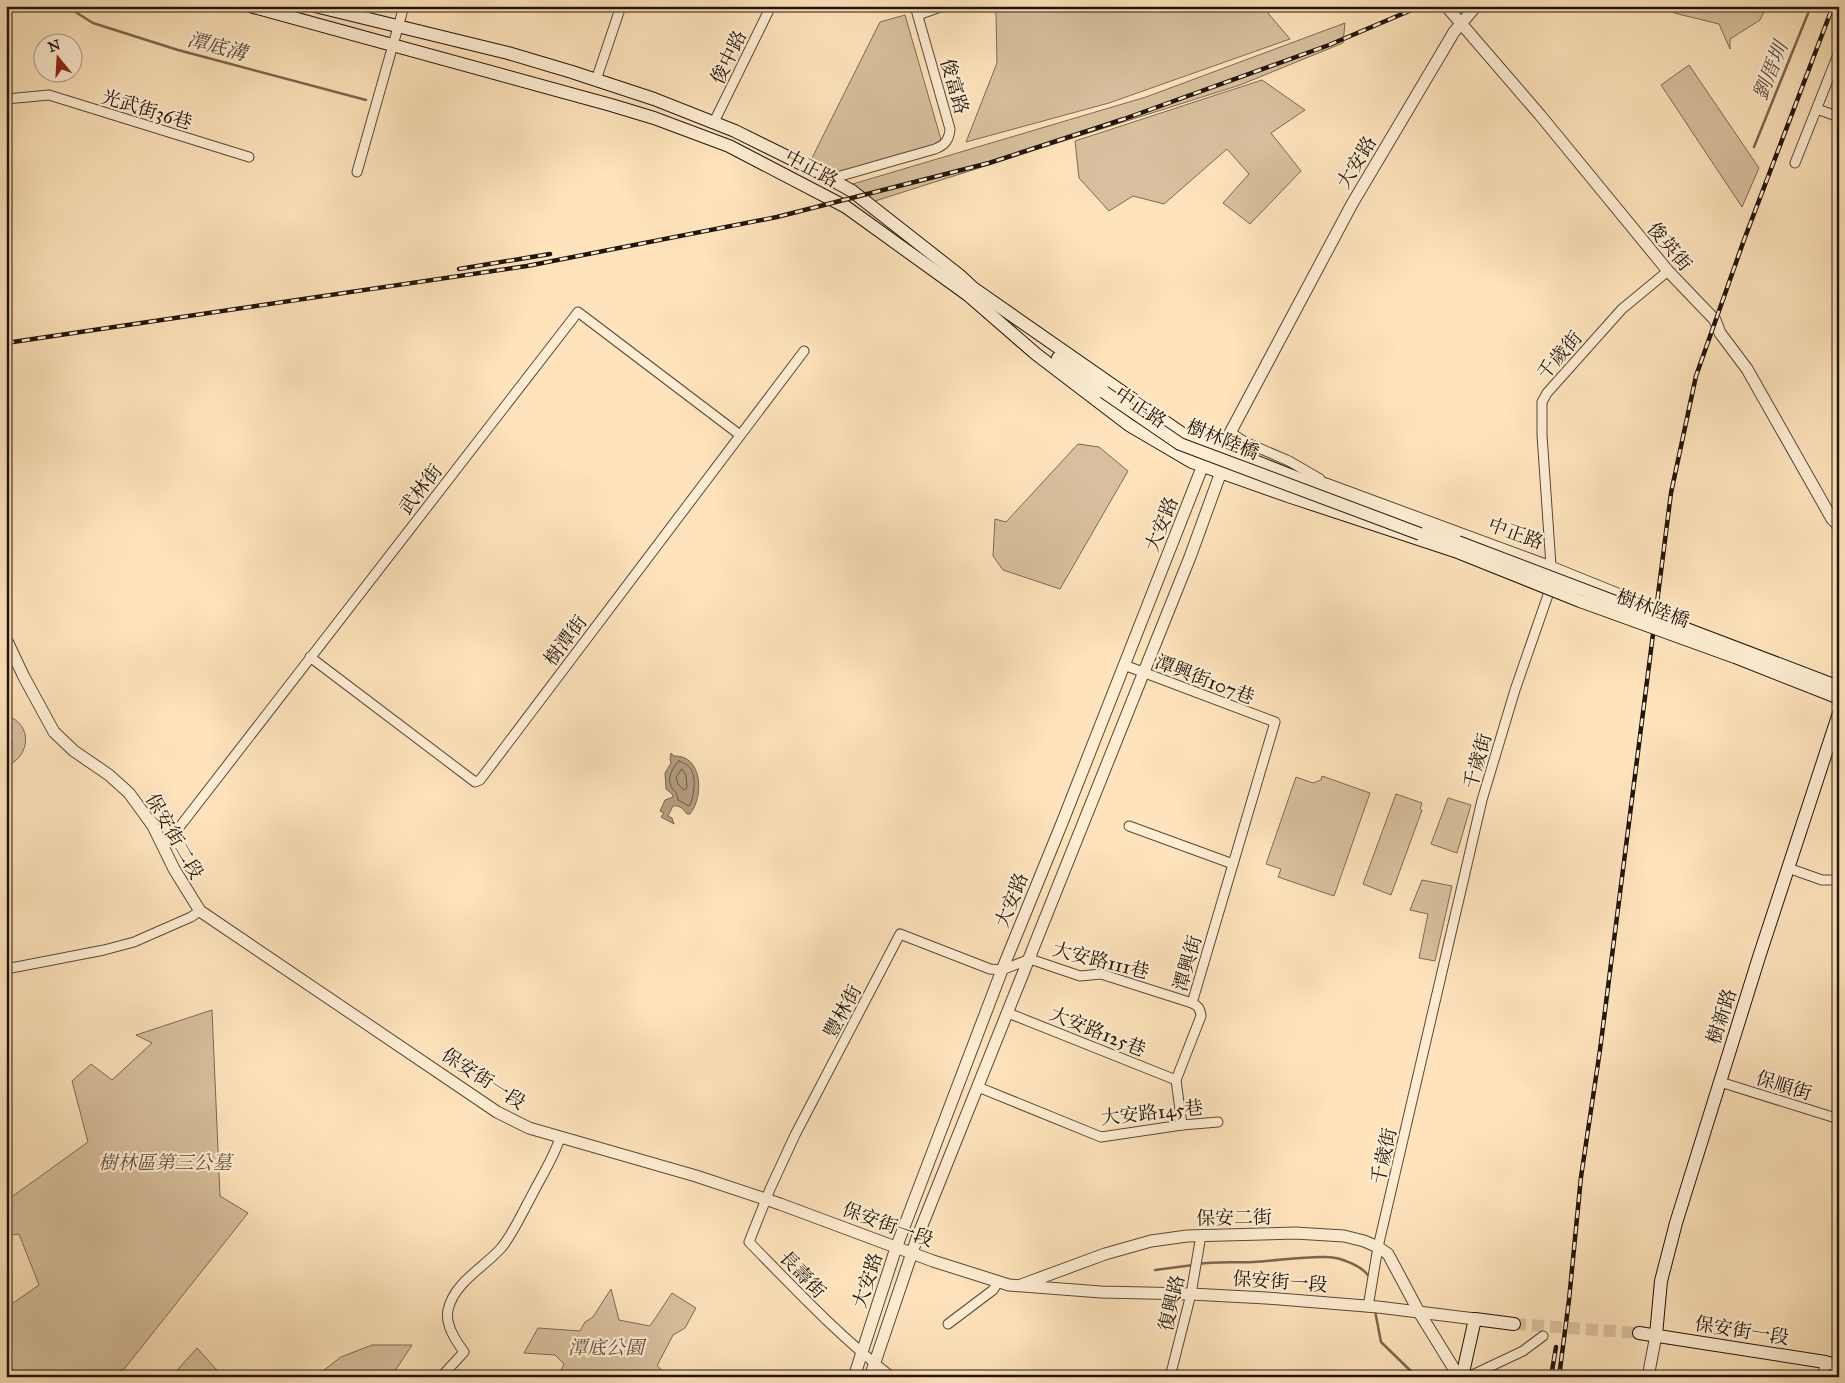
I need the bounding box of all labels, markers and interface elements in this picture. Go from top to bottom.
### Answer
water label: 潭底溝 [185,27,252,66]
street label: 俊中路 [706,27,751,88]
north arrow [32,32,82,82]
text: N [46,36,63,56]
water label: 劉厝圳 [1748,36,1793,103]
street label: 俊富路 [936,56,973,117]
street label: 光武街36巷 [99,85,195,134]
street label: 大安路 [1332,132,1381,193]
street label: 中正路 [781,145,842,192]
street label: 俊英街 [1642,217,1697,276]
street label: 千歲街 [1532,326,1587,384]
street label: 中正路 [1111,382,1171,433]
street label: 樹林陸橋 [1183,415,1262,464]
street label: 武林街 [394,460,447,519]
street label: 大安路 [1140,493,1183,555]
street label: 中正路 [1485,513,1547,554]
street label: 樹林陸橋 [1613,585,1692,632]
street label: 樹潭街 [539,611,592,670]
street label: 潭興街107巷 [1152,650,1258,709]
street label: 千歲街 [1459,731,1496,792]
street label: 保安街二段 [141,789,208,883]
street label: 大安路 [990,869,1033,931]
street label: 潭興街 [1169,933,1206,994]
street label: 大安路111巷 [1050,937,1151,984]
street label: 豐林街 [819,981,866,1042]
street label: 樹新路 [1702,985,1741,1047]
street label: 大安路125巷 [1046,1002,1149,1061]
street label: 保安街一段 [438,1043,530,1114]
street label: 保順街 [1753,1066,1814,1105]
street label: 大安路145巷 [1100,1096,1204,1129]
street label: 千歲街 [1366,1126,1401,1186]
park label: 樹林區第三公墓 [98,1151,234,1174]
street label: 保安街一段 [839,1197,936,1252]
street label: 保安二街 [1196,1205,1272,1230]
street label: 長壽街 [775,1246,831,1303]
street label: 大安路 [848,1249,887,1311]
street label: 保安街一段 [1232,1267,1328,1296]
street label: 復興路 [1154,1273,1189,1333]
street label: 保安街一段 [1693,1312,1791,1349]
park label: 潭底公園 [568,1336,647,1359]

